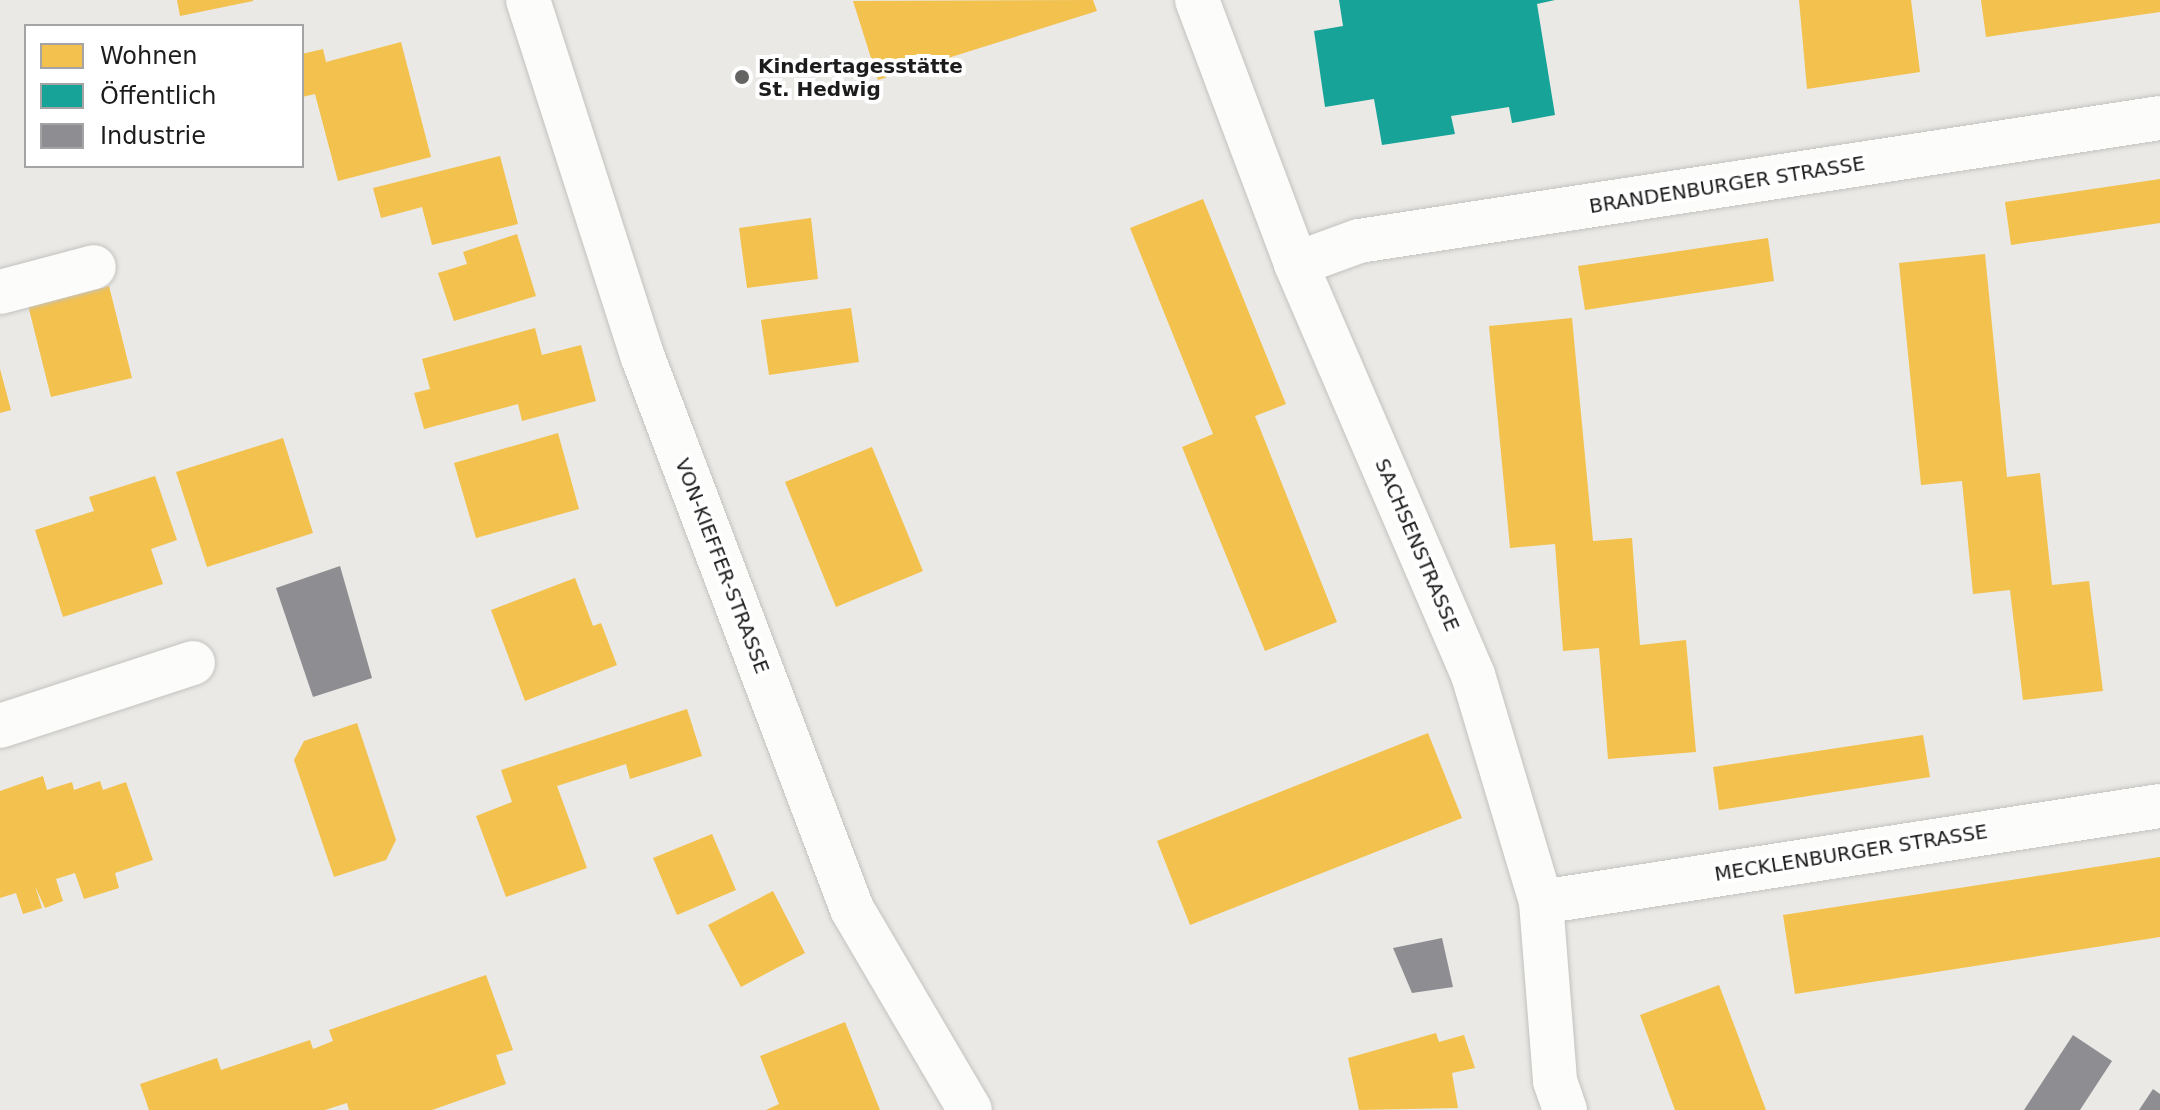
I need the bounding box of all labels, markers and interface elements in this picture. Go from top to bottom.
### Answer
legend [24,24,304,168]
text: Wohnen [100,42,197,70]
place label: Kindertagesstätte St. Hedwig [758,54,963,101]
marker: Kindertagesstätte St. Hedwig [733,68,751,86]
text: Öffentlich [100,82,217,110]
text: Industrie [100,122,206,150]
street label: BRANDENBURGER STRASSE [1587,151,1867,219]
street label: VON-KIEFFER-STRASSE [670,455,774,677]
street label: SACHSENSTRASSE [1370,455,1464,635]
street label: MECKLENBURGER STRASSE [1713,820,1989,886]

